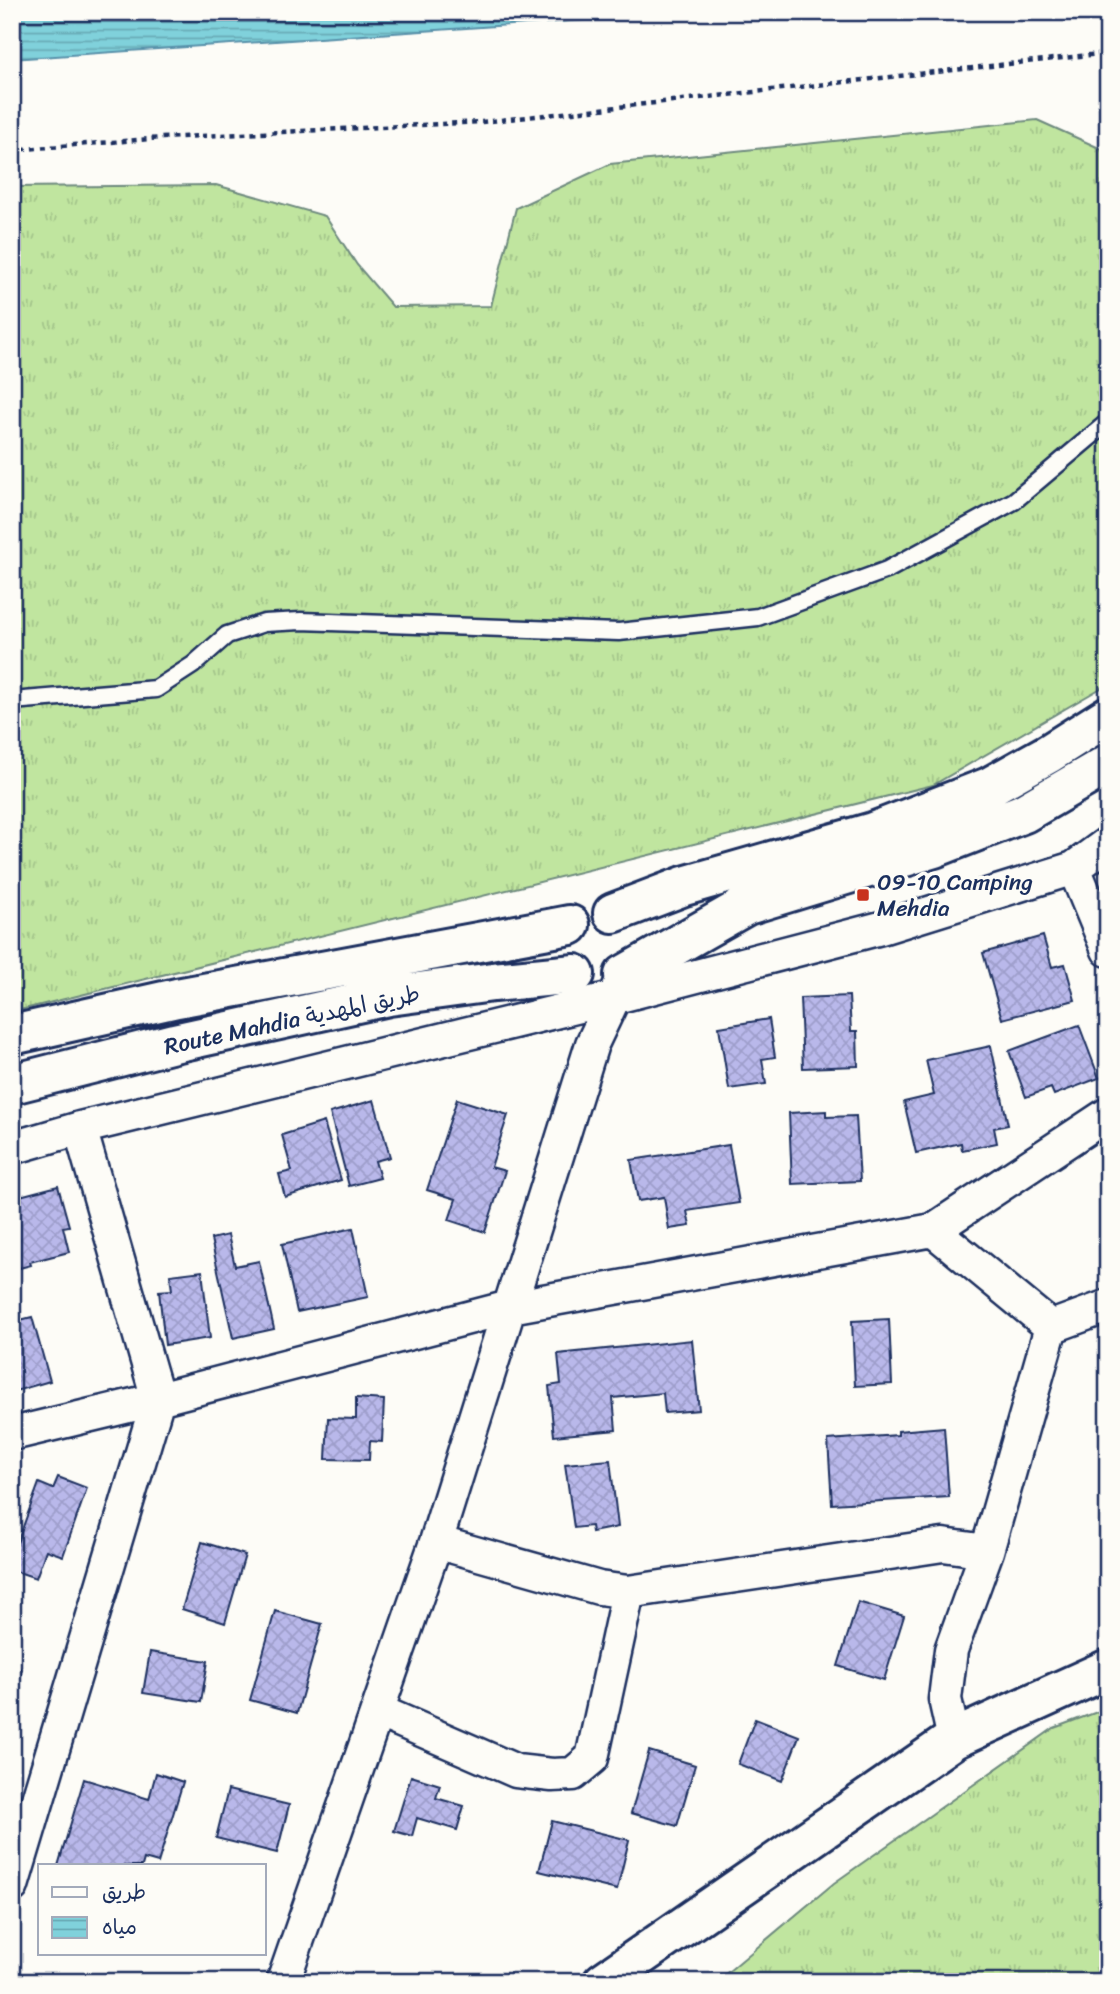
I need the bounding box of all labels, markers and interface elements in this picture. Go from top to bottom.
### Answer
place label: 09-10 Camping Mehdia [877,862,1033,929]
marker: 09-10 Camping Mehdia [855,887,871,903]
street label: Route Mahdia طريق المهدية [160,973,424,1067]
legend [38,1864,266,1955]
text: طريق [102,1873,146,1911]
text: مياه [102,1908,137,1946]

